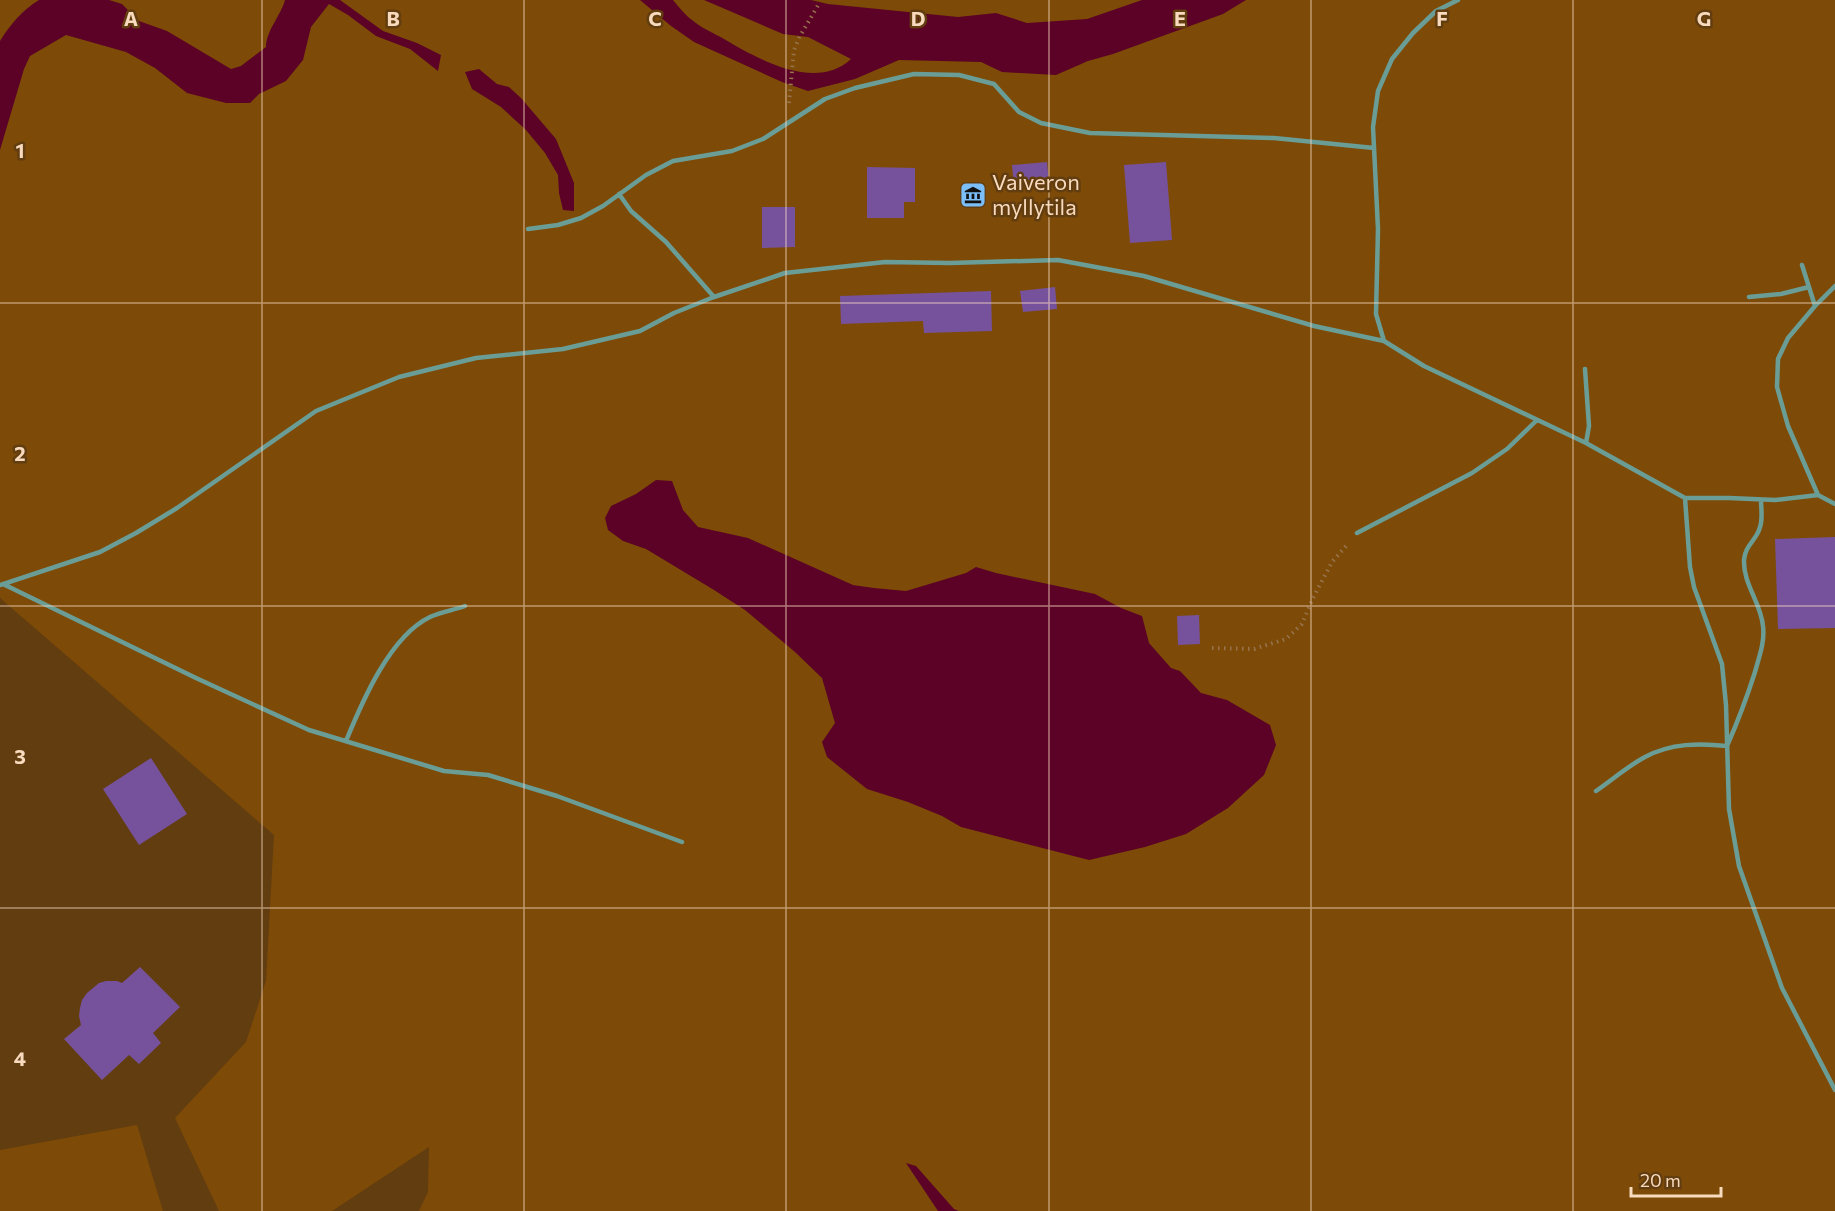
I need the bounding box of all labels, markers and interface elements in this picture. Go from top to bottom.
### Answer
text: A [124,6,138,30]
text: B [386,6,400,30]
text: C [648,6,662,30]
text: D [911,6,925,30]
text: E [1174,6,1186,30]
text: F [1436,6,1448,30]
text: G [1697,6,1711,30]
text: 1 [15,138,25,162]
place label: Vaiveron myllytila [992,168,1080,220]
museum icon: Vaiveron myllytila [958,180,988,210]
text: 2 [14,441,26,465]
text: 3 [14,744,26,768]
text: 4 [14,1046,26,1070]
scale bar [1631,1160,1721,1198]
text: 20 m [1640,1169,1681,1191]

